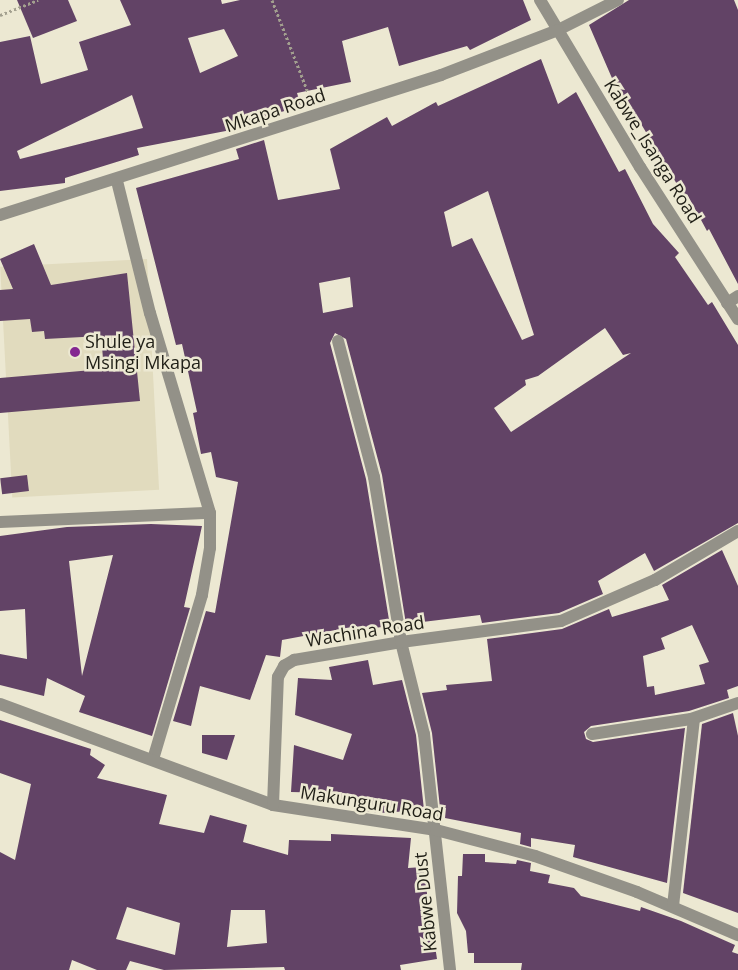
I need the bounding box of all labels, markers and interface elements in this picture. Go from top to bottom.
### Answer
street label: Kabwe_Isanga Road [600,75,706,227]
street label: Mkapa Road [222,84,328,136]
place label: Shule ya Msingi Mkapa [85,331,201,374]
marker: Shule ya Msingi Mkapa [69,346,81,358]
street label: Wachina Road [304,611,426,651]
street label: Makunguru Road [299,781,445,825]
street label: Kabwe Dust [409,851,441,953]

